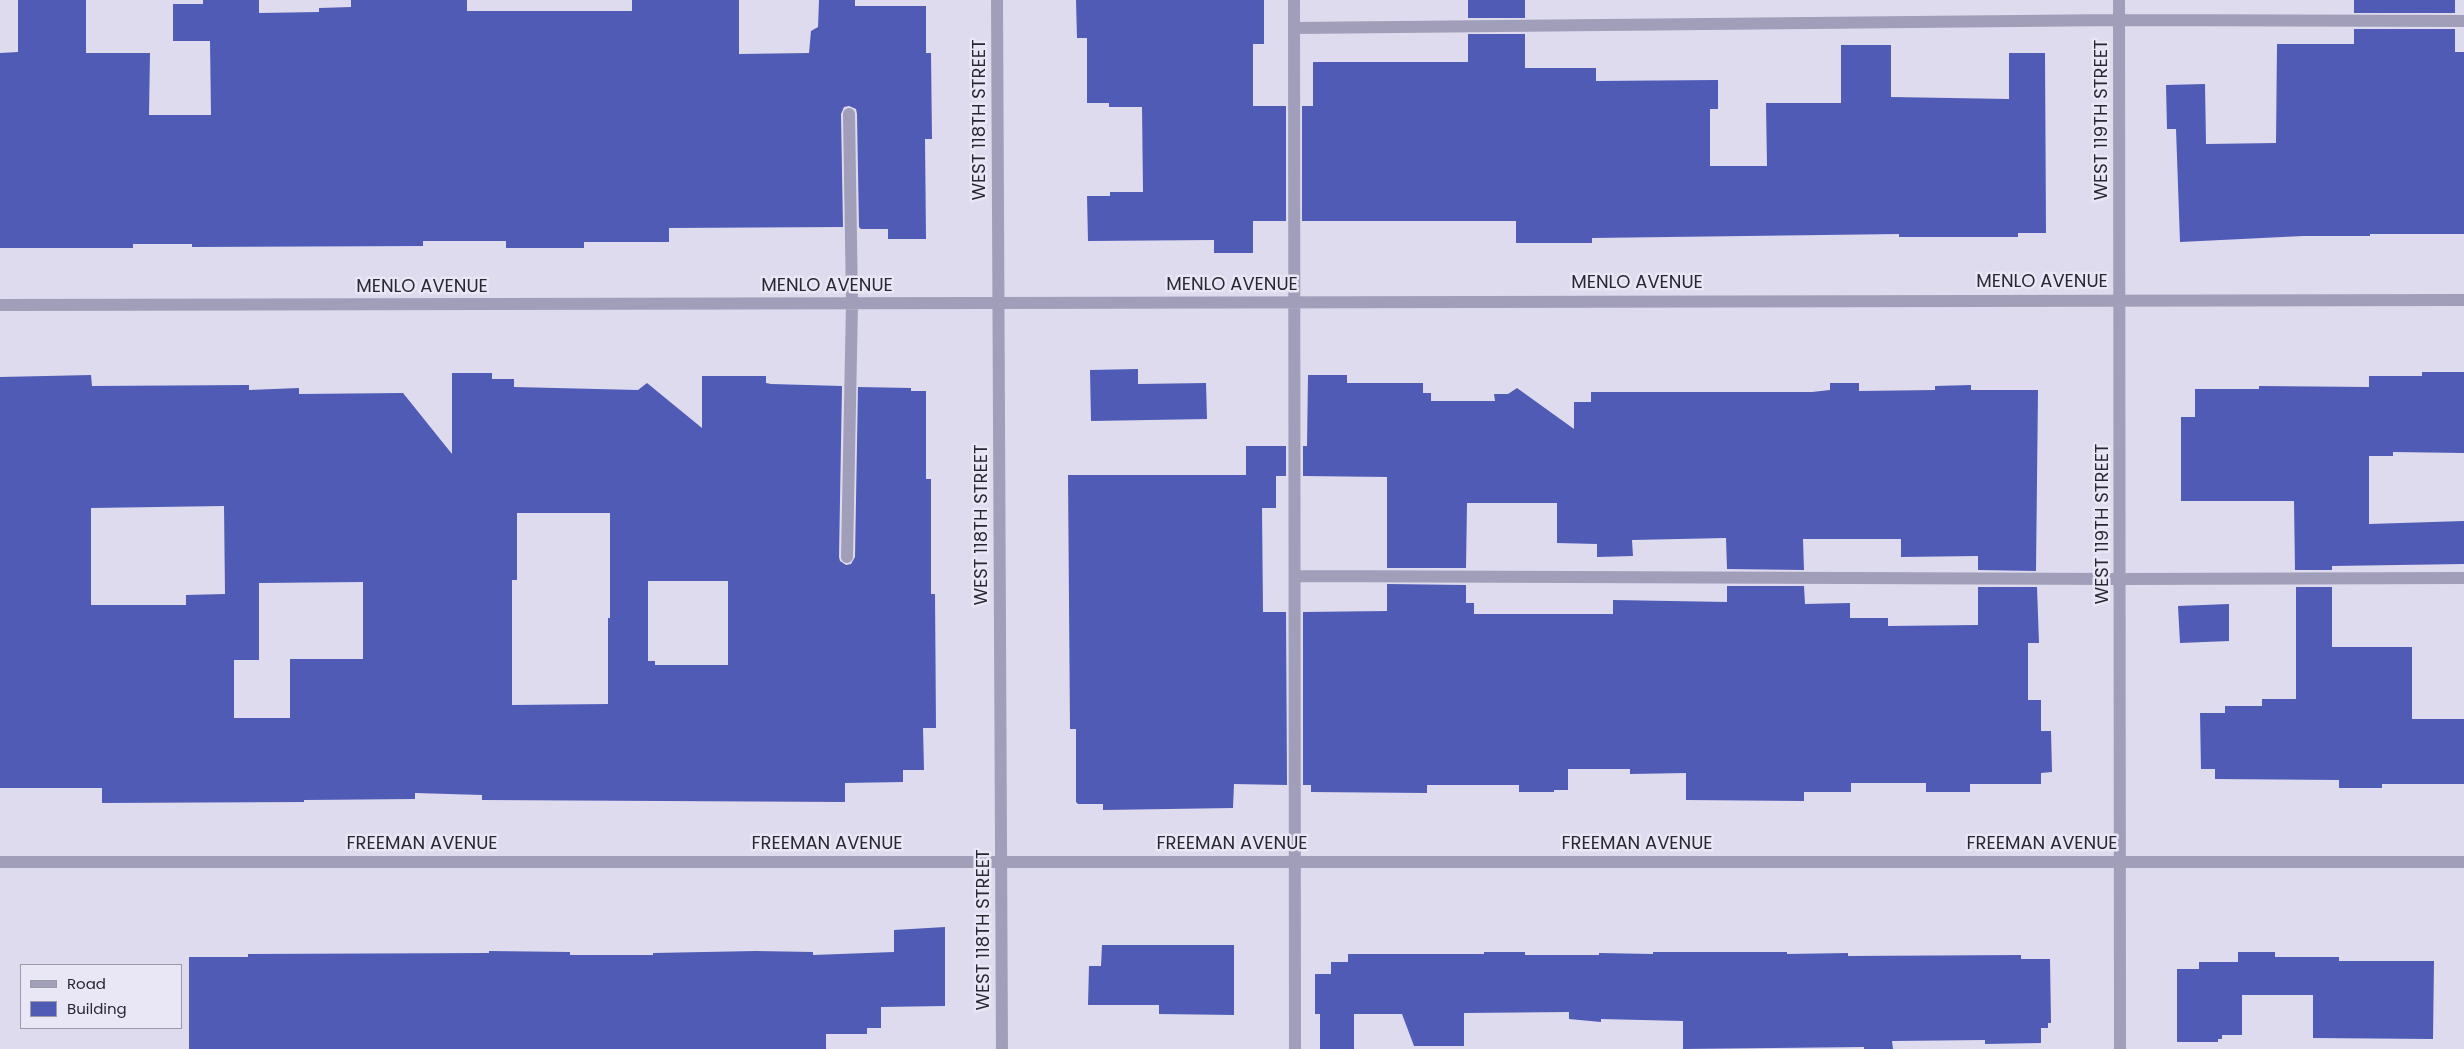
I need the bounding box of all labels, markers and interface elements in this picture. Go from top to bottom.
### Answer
street label: WEST 118TH STREET [969,39,991,201]
street label: WEST 119TH STREET [2091,39,2113,201]
street label: MENLO AVENUE [1976,271,2108,293]
street label: MENLO AVENUE [1571,272,1703,294]
street label: MENLO AVENUE [1166,274,1298,296]
street label: MENLO AVENUE [761,275,893,297]
street label: MENLO AVENUE [356,276,488,298]
street label: WEST 119TH STREET [2092,443,2114,605]
street label: WEST 118TH STREET [971,444,993,606]
street label: FREEMAN AVENUE [346,833,498,855]
street label: FREEMAN AVENUE [751,833,903,855]
street label: FREEMAN AVENUE [1156,833,1308,855]
street label: FREEMAN AVENUE [1561,833,1713,855]
street label: FREEMAN AVENUE [1966,833,2118,855]
street label: WEST 118TH STREET [973,849,995,1011]
legend [20,964,182,1029]
text: Road [67,973,106,994]
text: Building [67,998,127,1019]

